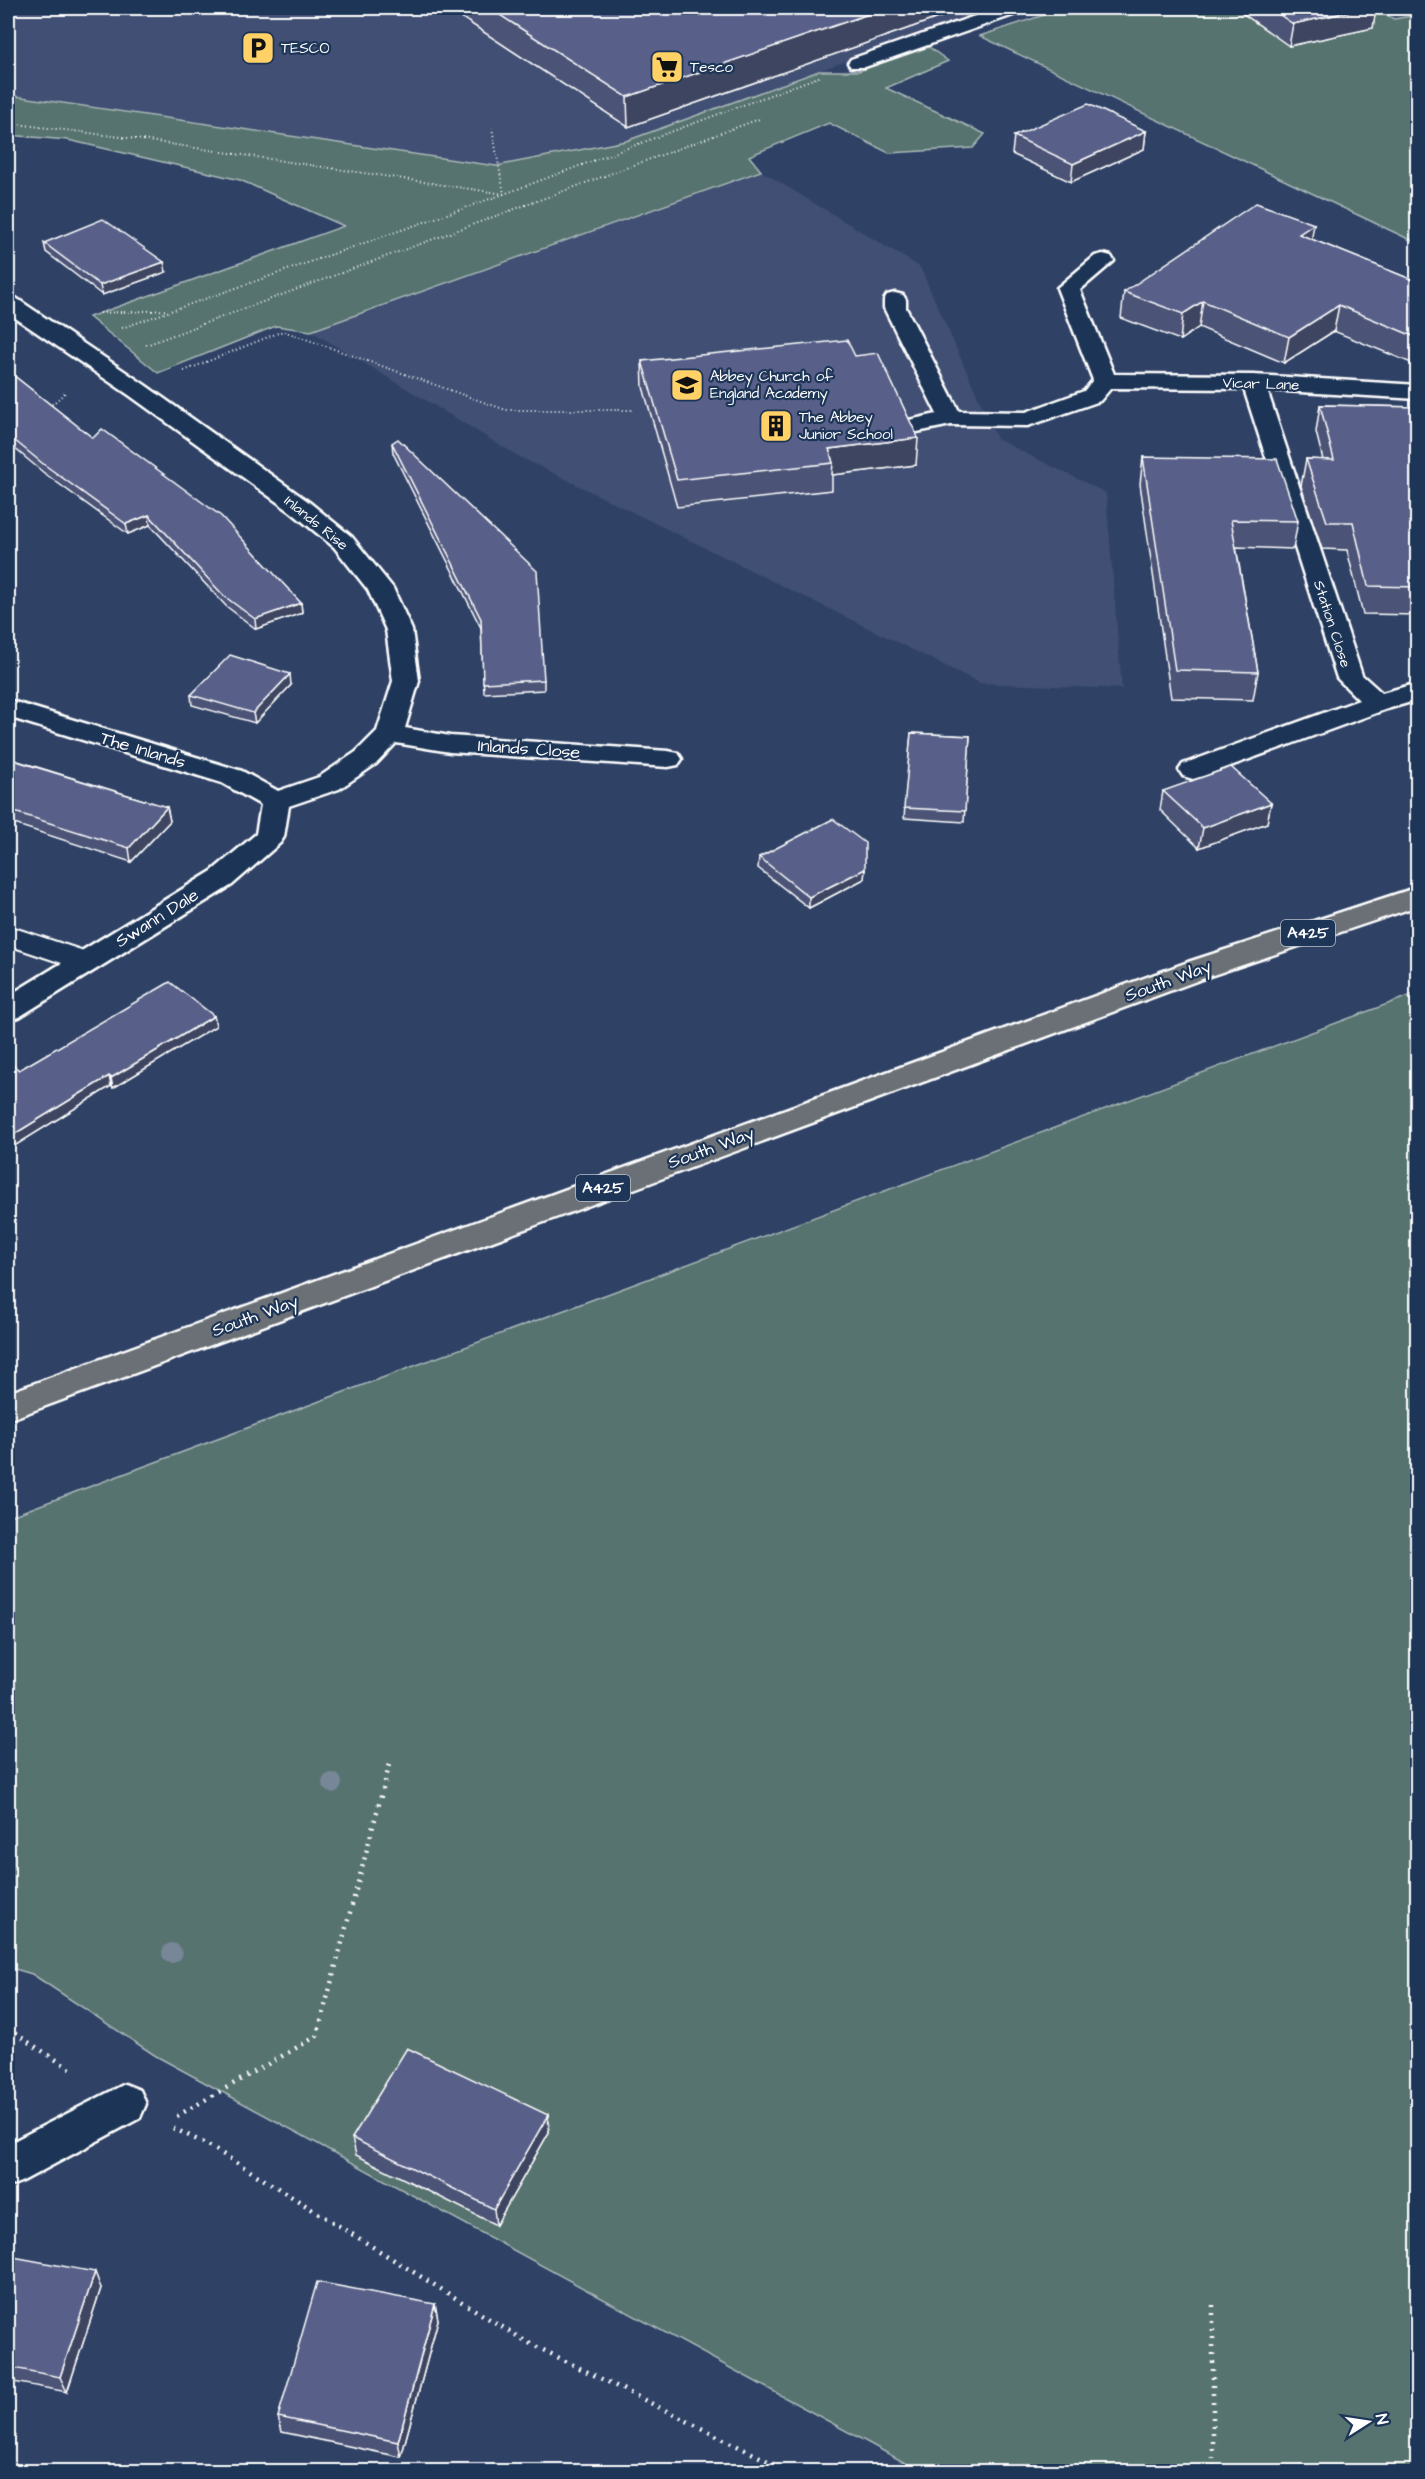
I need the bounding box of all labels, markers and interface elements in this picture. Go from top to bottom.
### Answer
parking icon: TESCO [240,30,276,66]
place label: TESCO [281,38,330,59]
supermarket icon: Tesco [649,49,685,85]
place label: Tesco [690,57,733,78]
place label: Abbey Church of England Academy [710,366,833,405]
school or university icon: Abbey Church of England Academy [669,367,705,403]
street label: Vicar Lane [1222,372,1300,396]
place label: The Abbey Junior School [799,407,893,445]
building icon: The Abbey Junior School [758,408,794,444]
street label: Inlands Rise [279,491,353,555]
street label: Station Close [1308,578,1356,670]
street label: The Inlands [97,725,189,775]
street label: Inlands Close [477,733,581,765]
street label: Swann Dale [111,882,204,953]
road number: A425 [1281,920,1335,946]
street label: South Way [1121,954,1215,1009]
street label: South Way [664,1121,758,1176]
road number: A425 [576,1175,630,1201]
street label: South Way [208,1289,302,1344]
north arrow [1338,2392,1398,2452]
text: N [1370,2412,1393,2426]

